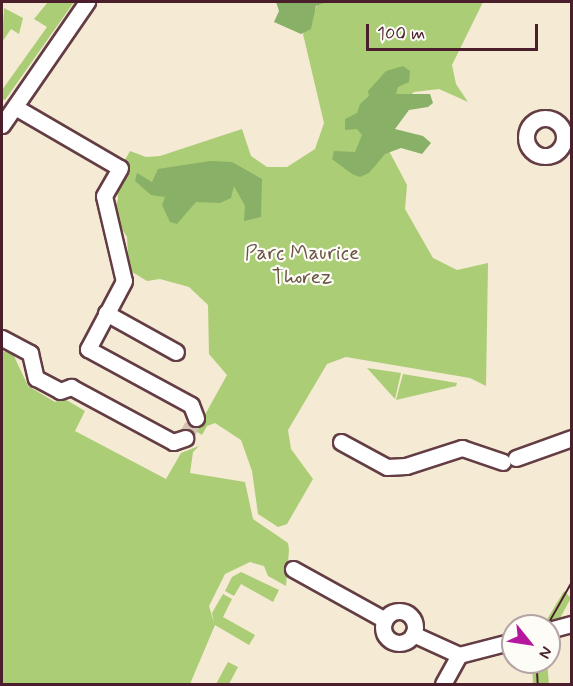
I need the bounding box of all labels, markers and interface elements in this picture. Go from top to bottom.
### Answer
scale bar [369,12,542,50]
text: 100 m [377,22,425,46]
park label: Parc Maurice Thorez [245,240,359,290]
north arrow [501,614,561,674]
text: N [534,642,557,662]

